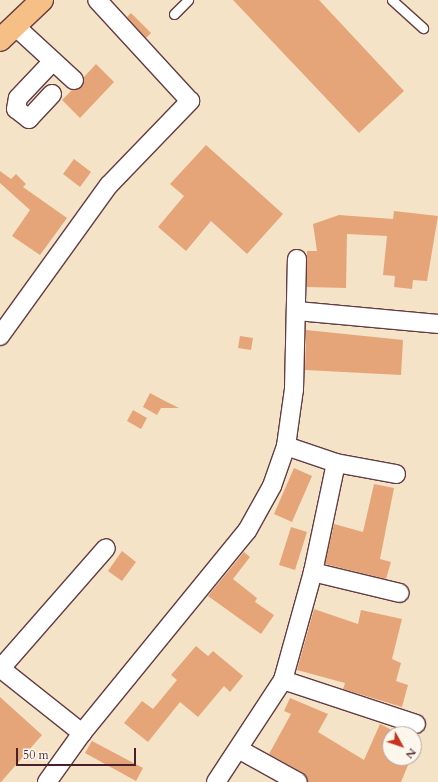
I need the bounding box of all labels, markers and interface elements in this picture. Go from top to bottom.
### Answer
north arrow [382,726,422,766]
scale bar [18,740,138,766]
text: N [402,745,420,762]
text: 50 m [23,747,49,763]

